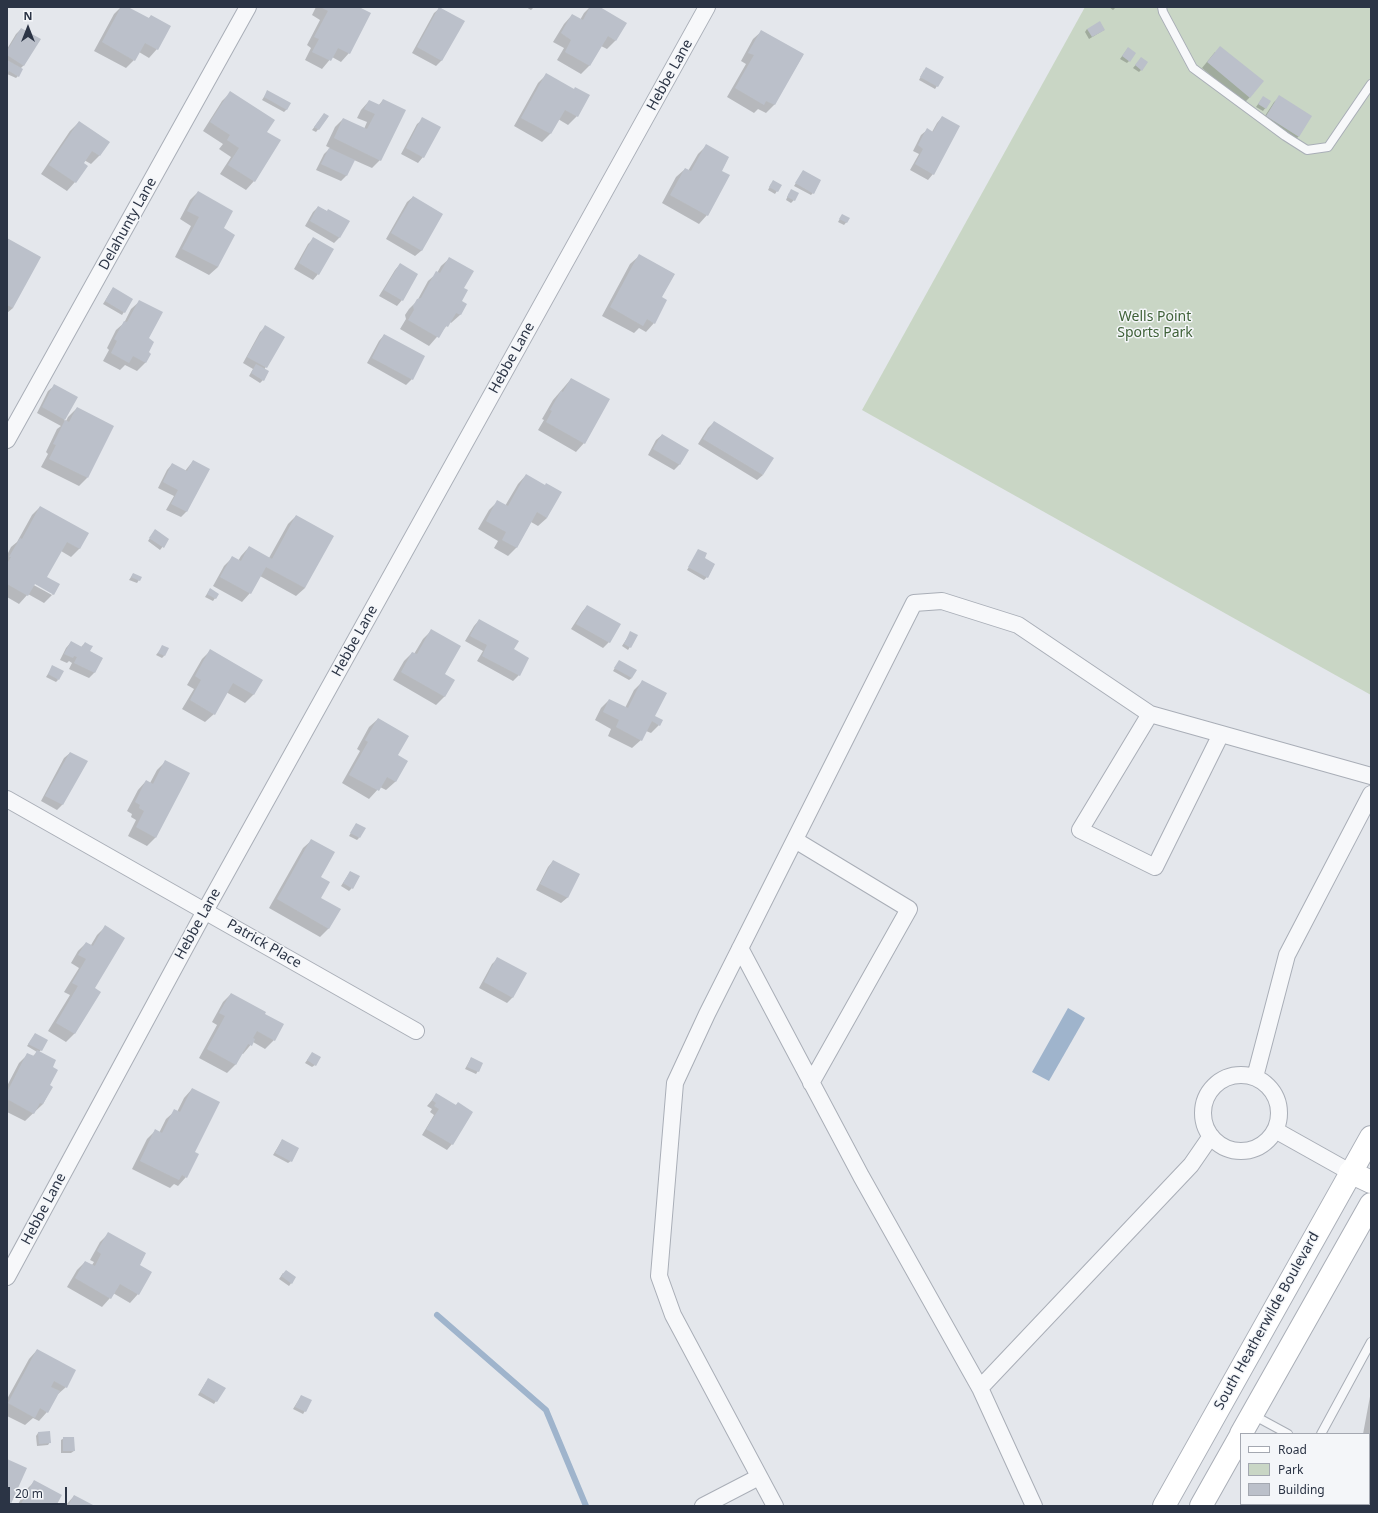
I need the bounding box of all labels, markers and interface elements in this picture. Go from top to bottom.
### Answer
north arrow [8,8,48,48]
text: N [24,8,32,23]
street label: Hebbe Lane [644,36,696,114]
street label: Delahunty Lane [96,175,160,273]
park label: Wells Point Sports Park [1117,309,1193,342]
street label: Hebbe Lane [486,319,538,397]
street label: Hebbe Lane [329,602,381,680]
street label: Hebbe Lane [172,885,224,963]
street label: Patrick Place [224,916,304,972]
street label: Hebbe Lane [18,1170,70,1248]
street label: South Heatherwilde Boulevard [1211,1229,1323,1413]
legend [1240,1433,1370,1505]
text: Road [1278,1441,1307,1458]
text: Park [1278,1461,1303,1478]
scale bar [10,1479,69,1505]
text: Building [1278,1481,1325,1498]
text: 20 m [15,1485,43,1502]

